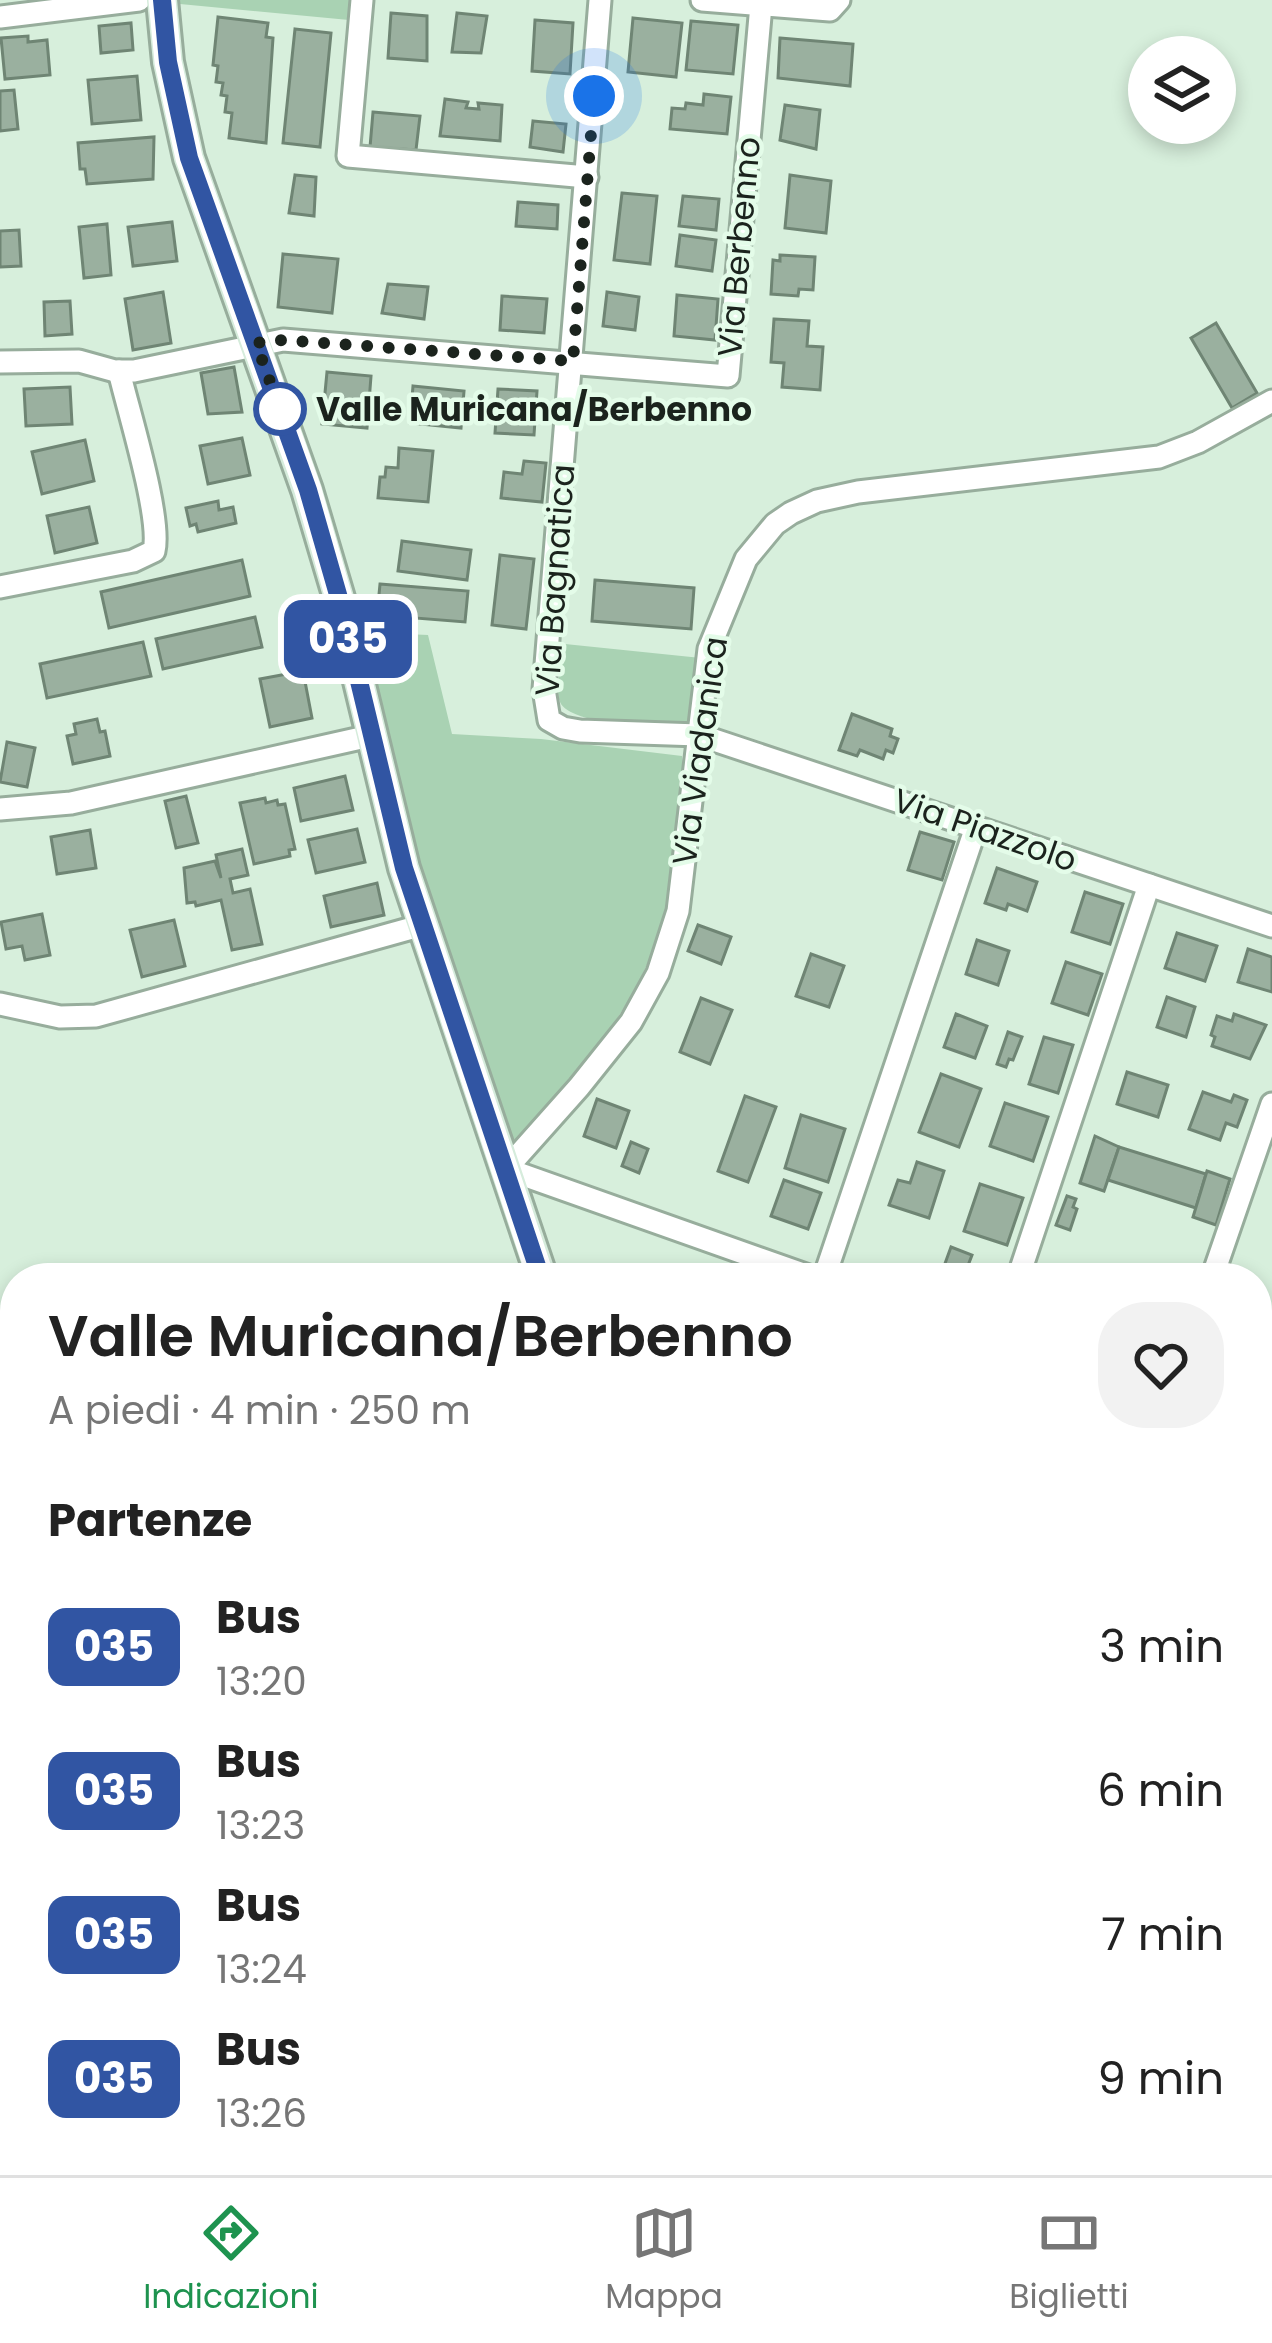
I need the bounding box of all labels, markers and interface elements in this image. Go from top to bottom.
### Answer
map controls [1128,36,1236,144]
button: layers [1128,36,1236,144]
your location [564,66,624,126]
street label: Via Berbenno [706,135,772,359]
marker: Valle Muricana/Berbenno [255,384,305,434]
place label: Valle Muricana/Berbenno [316,386,752,433]
street label: Via Bagnatica [523,462,587,698]
line badge: 035 [279,600,417,678]
text: 035 [308,609,388,668]
street label: Via Viadanica [661,634,739,868]
street label: Via Piazzolo [887,777,1083,883]
text: Valle Muricana/Berbenno [48,1296,793,1376]
button: heart [1098,1302,1224,1428]
text: A piedi · 4 min · 250 m [48,1383,471,1438]
text: Partenze [48,1489,252,1552]
text: Bus [216,1586,301,1649]
text: 3 min [1099,1615,1224,1678]
text: 035 [74,1617,154,1676]
text: 13:20 [216,1654,307,1709]
text: Bus [216,1730,301,1793]
text: 6 min [1097,1759,1224,1822]
text: 035 [74,1761,154,1820]
text: 13:23 [216,1798,305,1853]
text: Bus [216,1874,301,1937]
text: 7 min [1101,1903,1224,1966]
text: 035 [74,1905,154,1964]
text: 13:24 [216,1942,307,1997]
text: Bus [216,2018,301,2081]
text: 9 min [1097,2047,1224,2110]
text: 035 [74,2049,154,2108]
text: 13:26 [216,2086,307,2141]
tab: Indicazioni [143,2200,319,2322]
tab: Mappa [605,2200,723,2322]
tab: Biglietti [1009,2200,1129,2322]

